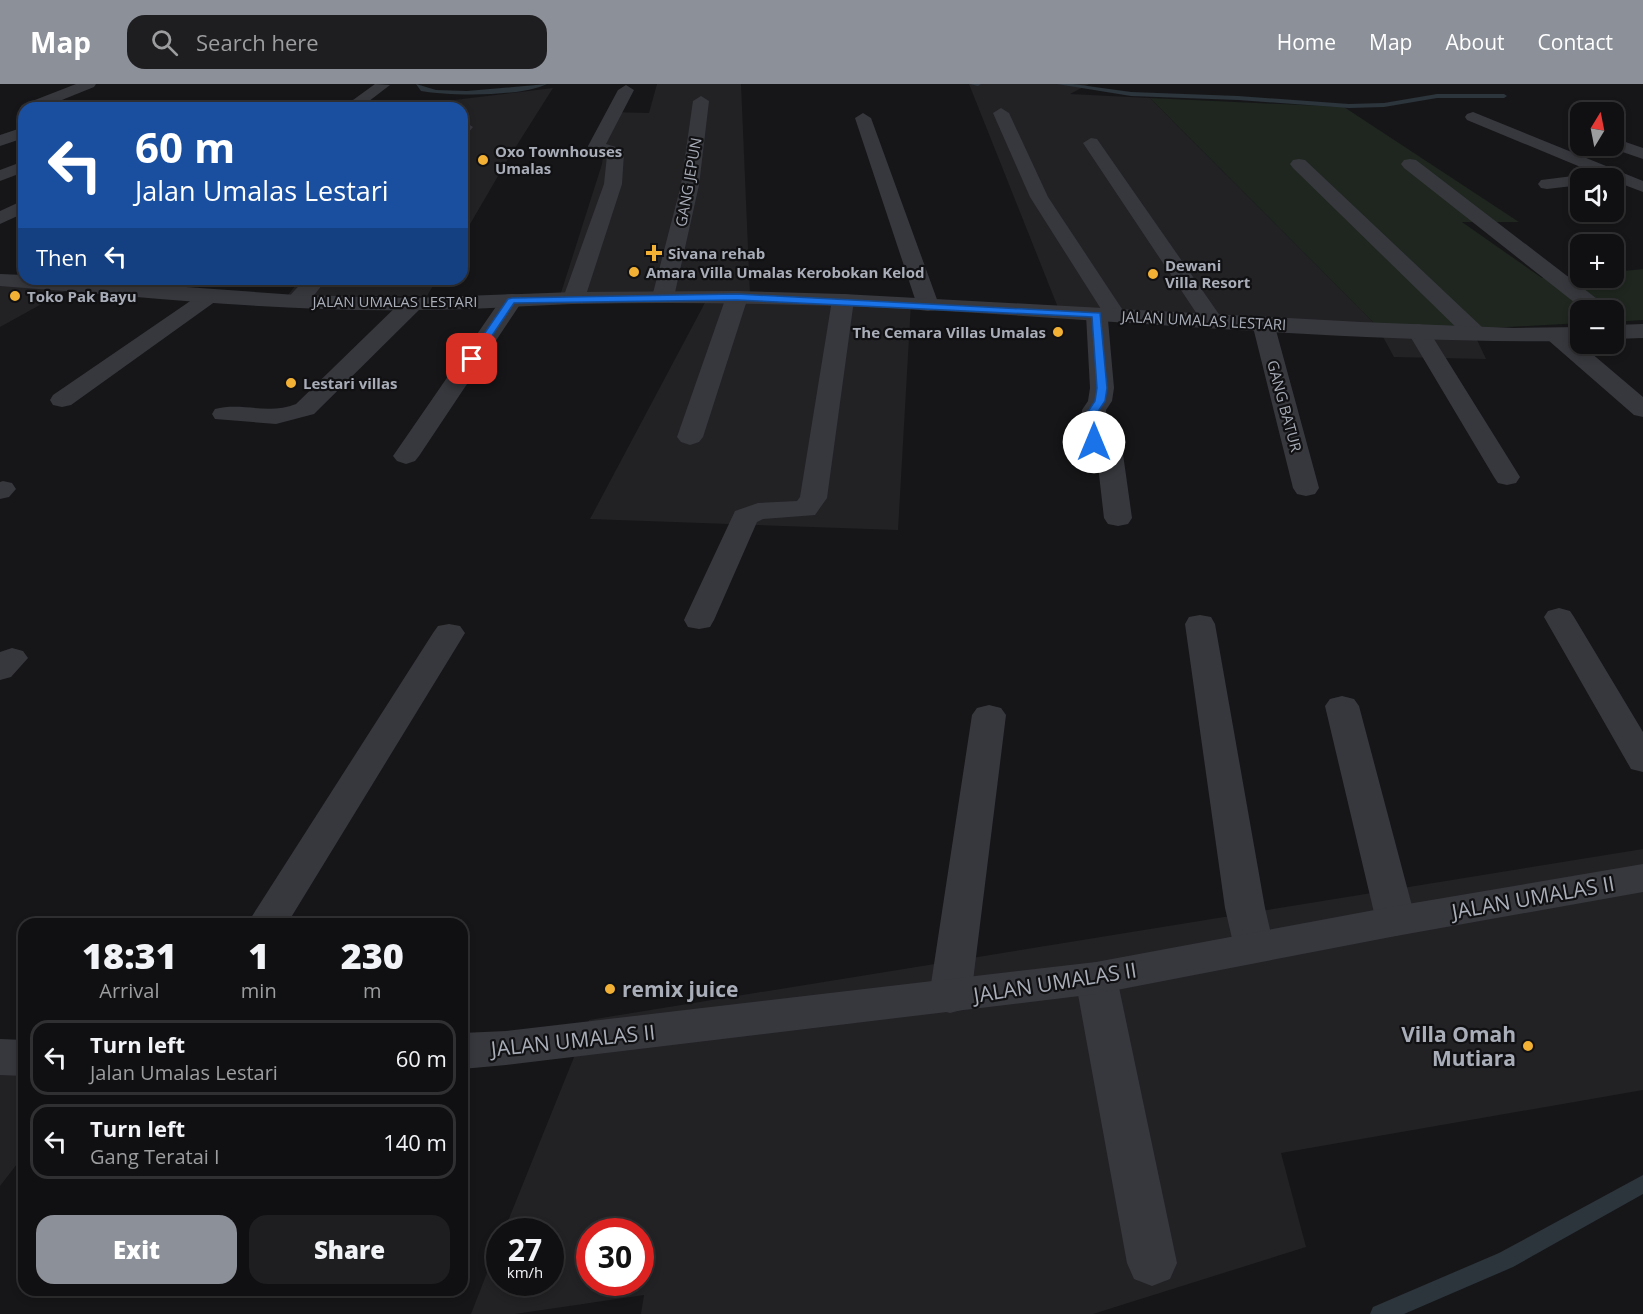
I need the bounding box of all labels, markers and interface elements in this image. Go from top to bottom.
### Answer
search box [127,15,547,69]
text: Map [30,23,91,61]
icon: search [148,26,181,59]
text: Search here [196,27,319,57]
text: Home [1277,28,1336,56]
text: Map [1369,28,1412,56]
text: About [1445,28,1505,56]
text: Contact [1538,28,1613,56]
north arrow [1570,102,1624,156]
map controls [1570,102,1624,354]
text: 60 m [135,118,235,175]
icon: left [36,126,114,204]
street label: GANG JEPUN [670,136,706,228]
place label: Oxo Townhouses Umalas [495,141,622,178]
marker: Oxo Townhouses Umalas [476,153,490,167]
button: sound [1570,168,1624,222]
text: Jalan Umalas Lestari [135,172,389,209]
button: + [1570,234,1624,288]
icon: left [99,240,132,273]
text: Then [36,242,87,272]
place label: Sivana rehab [668,243,765,263]
marker: Sivana rehab [645,244,663,262]
place label: Dewani Villa Resort [1165,255,1251,292]
place label: Amara Villa Umalas Kerobokan Kelod [646,262,924,282]
marker: Amara Villa Umalas Kerobokan Kelod [627,265,641,279]
marker: Dewani Villa Resort [1146,267,1160,281]
place label: Toko Pak Bayu [27,286,137,306]
marker: Toko Pak Bayu [8,289,22,303]
street label: JALAN UMALAS LESTARI [311,291,477,311]
button: − [1570,300,1624,354]
street label: JALAN UMALAS LESTARI [1119,306,1287,334]
place label: The Cemara Villas Umalas [853,322,1046,342]
marker: The Cemara Villas Umalas [1051,325,1065,339]
pin [446,333,497,384]
icon: arrive [455,342,488,375]
street label: GANG BATUR [1263,358,1307,455]
place label: Lestari villas [303,373,397,393]
marker: Lestari villas [284,376,298,390]
position arrow [1062,410,1126,474]
street label: JALAN UMALAS II [1447,869,1617,925]
text: 18:31 [82,931,177,980]
text: 1 [248,931,269,980]
text: 230 [341,931,404,980]
street label: JALAN UMALAS II [969,955,1139,1009]
place label: remix juice [622,975,738,1003]
text: Arrival [99,977,160,1004]
text: min [241,977,277,1004]
text: m [363,977,382,1004]
marker: remix juice [603,982,617,996]
street label: JALAN UMALAS II [488,1017,656,1063]
place label: Villa Omah Mutiara [1401,1020,1516,1072]
text: Turn left [90,1029,185,1059]
marker: Villa Omah Mutiara [1521,1039,1535,1053]
icon: left [39,1041,72,1074]
text: 60 m [396,1043,447,1073]
text: Jalan Umalas Lestari [90,1059,278,1086]
text: Turn left [90,1113,185,1143]
icon: left [39,1125,72,1158]
text: 140 m [383,1127,447,1157]
text: Gang Teratai I [90,1143,220,1170]
button: Exit [36,1215,237,1284]
button: Share [249,1215,450,1284]
speed limit sign: 30 [576,1218,654,1296]
text: 27 [508,1229,542,1270]
text: km/h [507,1262,543,1282]

